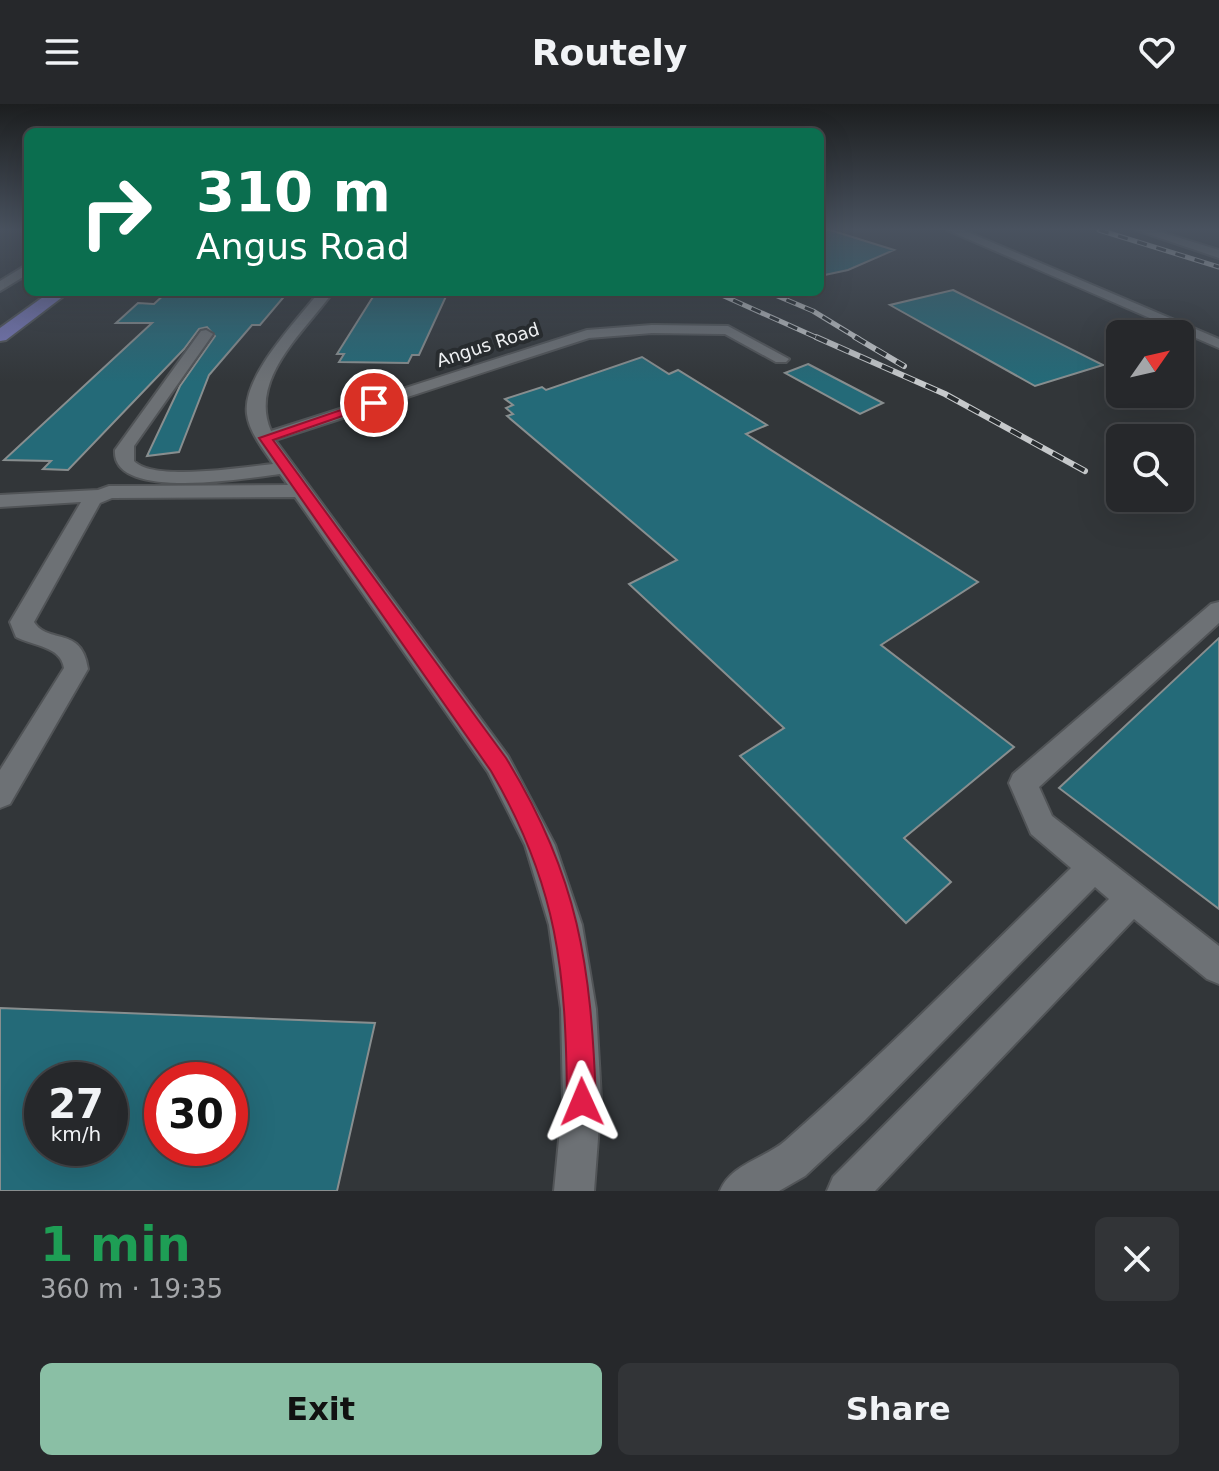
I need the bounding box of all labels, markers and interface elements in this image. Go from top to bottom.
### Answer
icon: menu [40,30,84,74]
icon: heart [1135,30,1179,74]
text: Routely [532,32,687,73]
text: 310 m [196,159,391,224]
icon: right [64,160,168,264]
text: Angus Road [196,226,410,267]
street label: Angus Road [434,318,542,371]
north arrow [1106,320,1194,408]
map controls [1106,320,1194,512]
pin [340,369,408,437]
icon: arrive [352,381,396,425]
button: search [1106,424,1194,512]
position arrow [540,1060,624,1144]
speed limit sign: 30 [144,1062,248,1166]
text: 27 [48,1081,104,1127]
text: km/h [51,1122,101,1146]
text: 1 min [40,1216,191,1272]
button: close [1095,1217,1179,1301]
text: 360 m · 19:35 [40,1274,223,1304]
button: Exit [40,1363,602,1455]
button: Share [618,1363,1179,1455]

